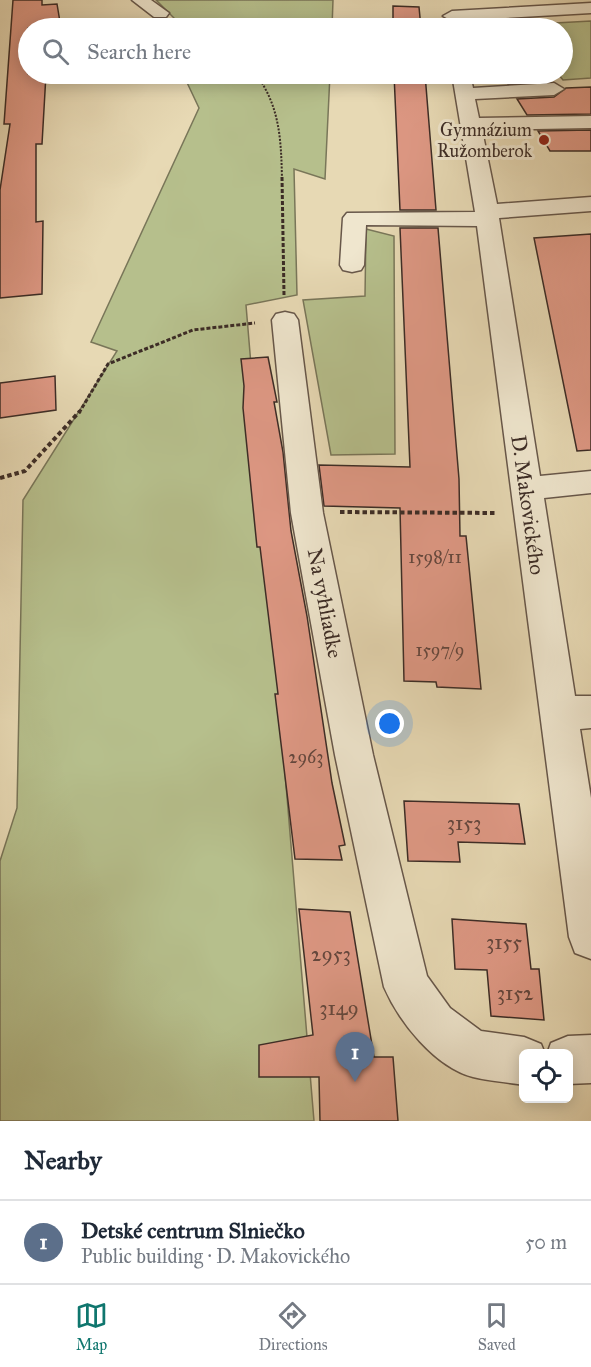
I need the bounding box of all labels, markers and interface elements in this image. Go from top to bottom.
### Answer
search box [18,18,573,84]
icon: search [39,35,72,68]
text: Search here [87,38,191,65]
place label: Gymnázium Ružomberok [437,119,533,162]
marker: Gymnázium Ružomberok [537,133,551,147]
street label: D. Makovického [505,433,551,577]
street label: Na vyhliadke [302,546,348,660]
house number: 1598/11 [408,546,462,568]
house number: 1597/9 [415,639,465,661]
your location [375,709,404,738]
house number: 2963 [289,746,323,768]
house number: 3153 [447,810,481,836]
house number: 3155 [486,929,522,955]
house number: 2953 [311,941,351,967]
house number: 3152 [497,980,534,1006]
house number: 3149 [319,995,359,1021]
pin: 1 [336,1032,374,1082]
map controls [519,1049,573,1103]
button: locate [519,1049,573,1103]
text: Nearby [24,1144,102,1176]
text: Detské centrum Slniečko [81,1217,305,1244]
text: 1 [40,1230,47,1254]
text: 50 m [525,1230,567,1254]
text: Public building · D. Makovického [81,1244,350,1268]
tab: Map [75,1299,108,1354]
tab: Directions [258,1299,327,1354]
tab: Saved [478,1299,516,1354]

